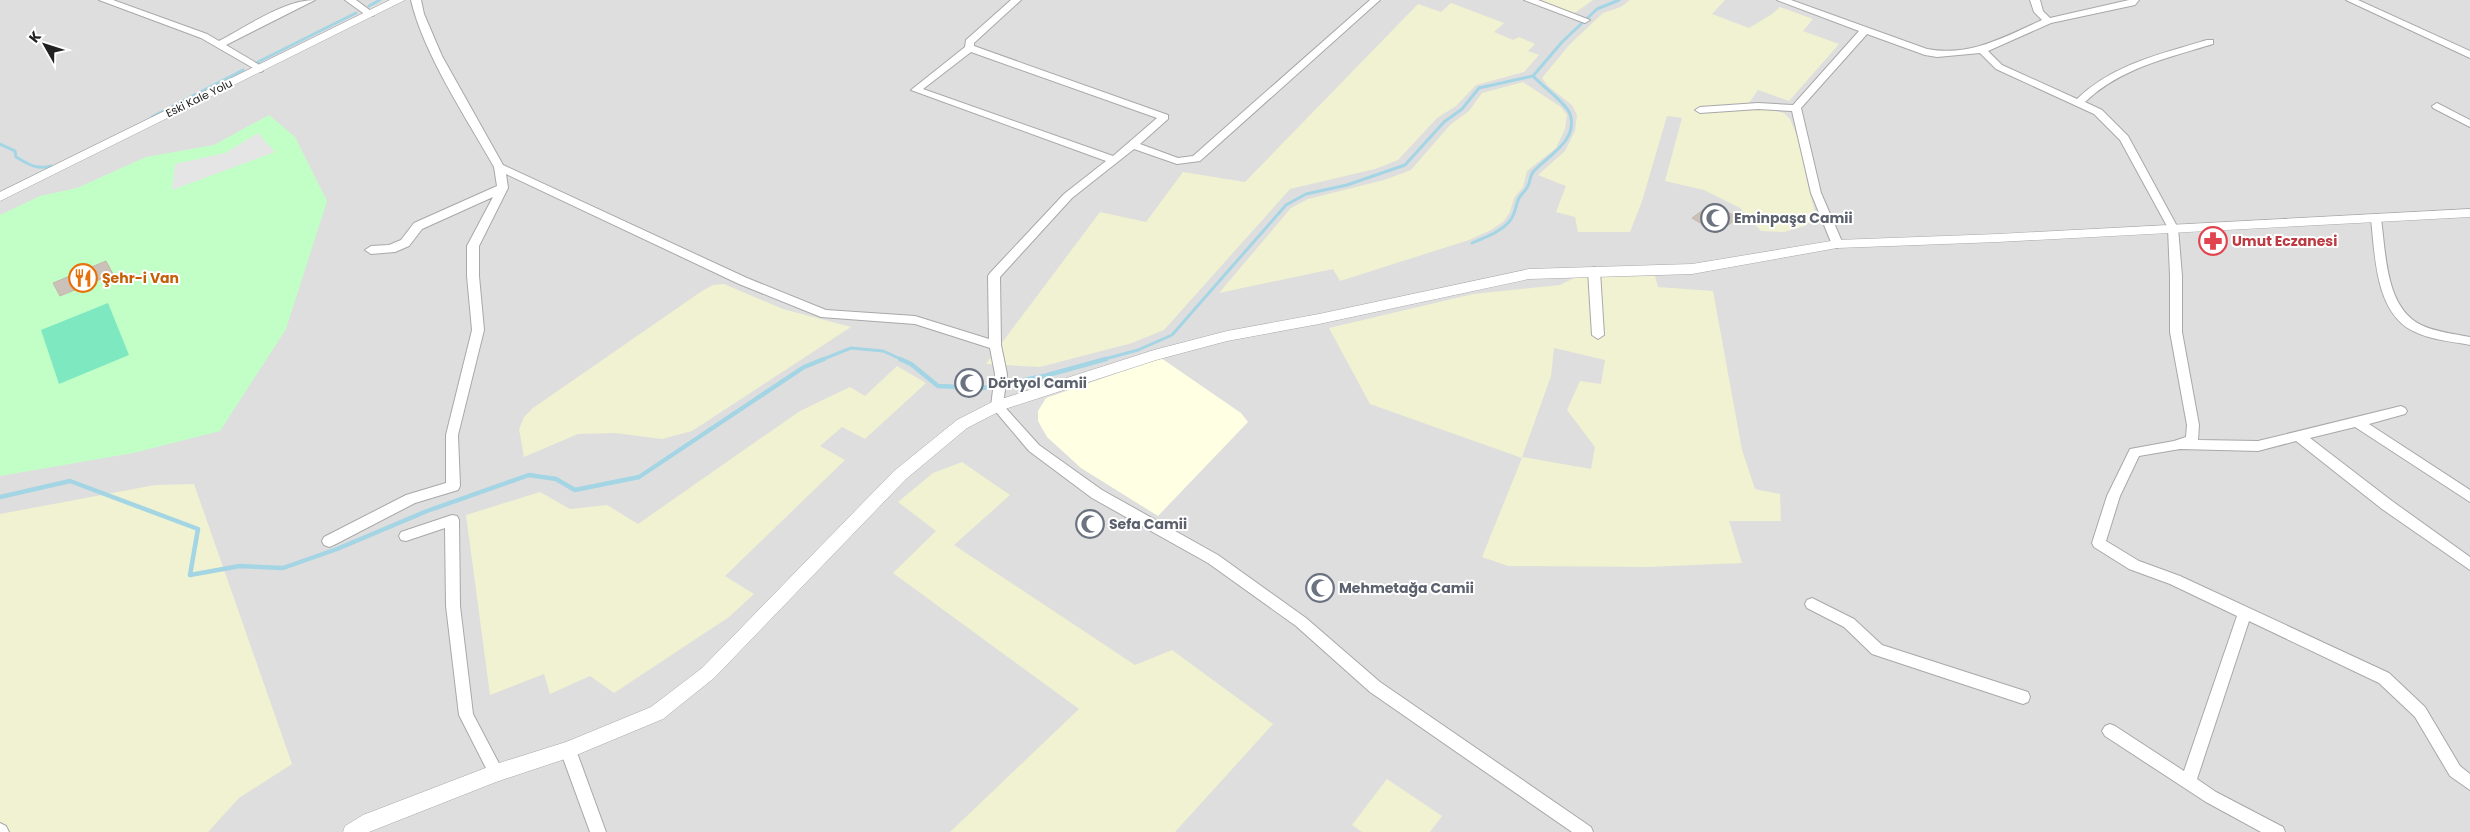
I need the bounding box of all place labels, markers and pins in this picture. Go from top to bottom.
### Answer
mosque icon: Eminpaşa Camii [1700,203,1730,233]
place label: Eminpaşa Camii [1734,208,1853,228]
pharmacy icon: Umut Eczanesi [2198,226,2228,256]
place label: Umut Eczanesi [2232,231,2337,251]
restaurant icon: Şehr-i Van [68,263,98,293]
place label: Şehr-i Van [102,268,179,288]
mosque icon: Dörtyol Camii [954,368,984,398]
place label: Dörtyol Camii [988,373,1087,393]
mosque icon: Sefa Camii [1075,509,1105,539]
place label: Sefa Camii [1109,514,1187,534]
mosque icon: Mehmetağa Camii [1305,573,1335,603]
place label: Mehmetağa Camii [1339,578,1474,598]

